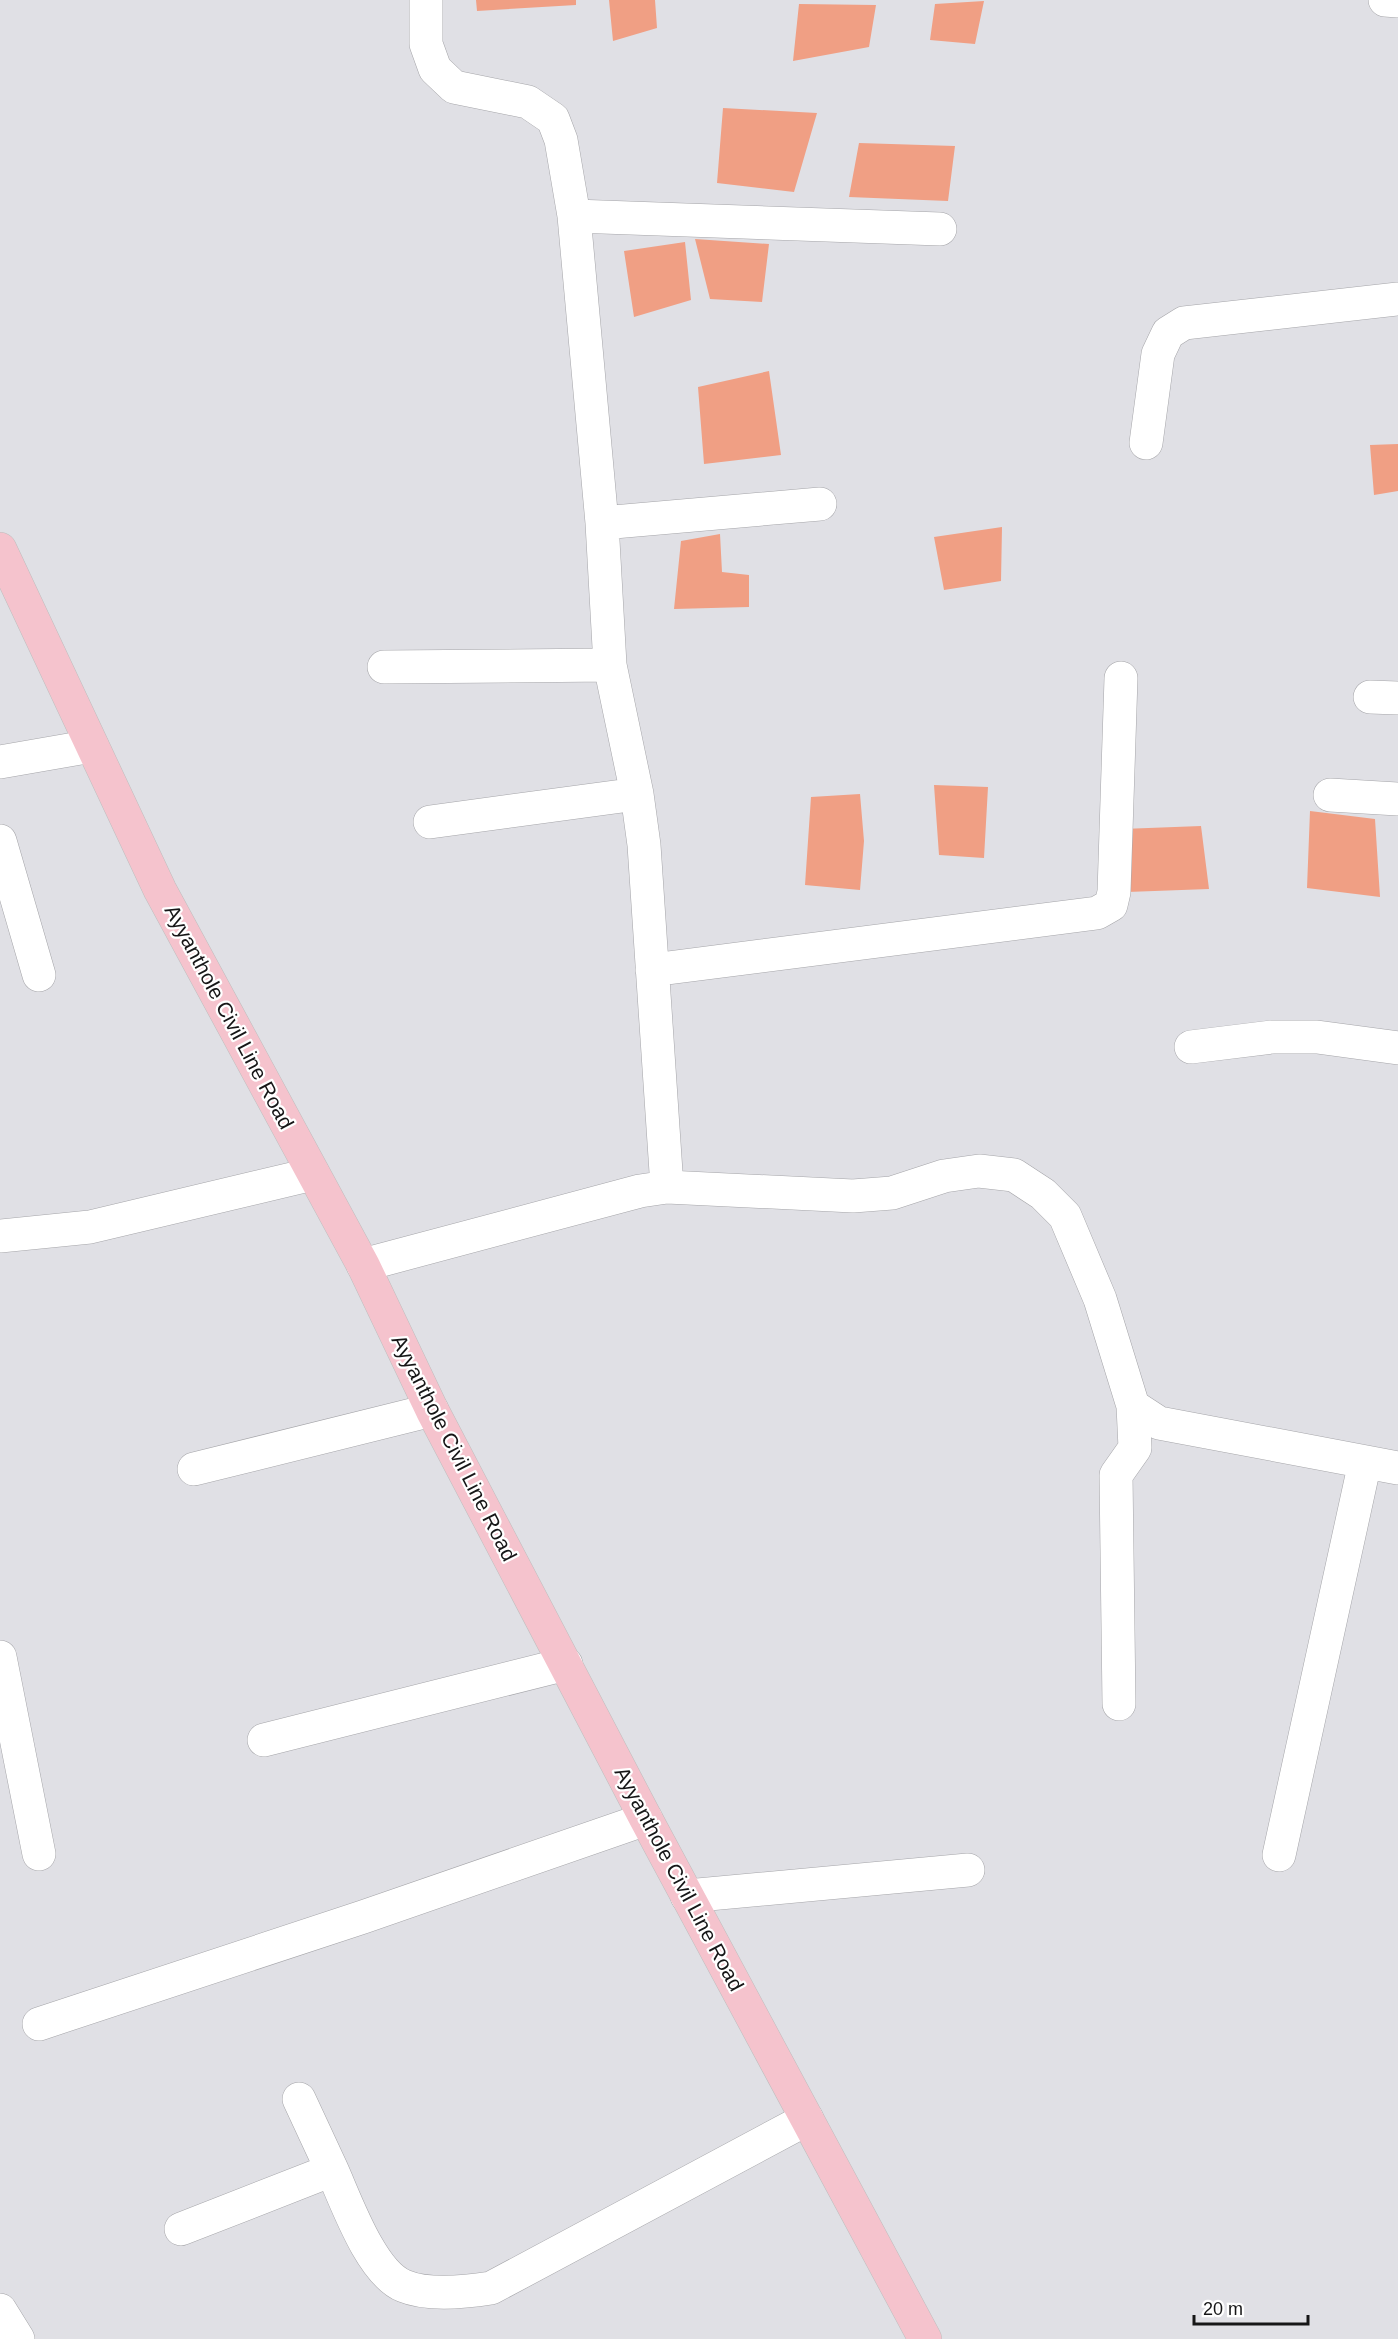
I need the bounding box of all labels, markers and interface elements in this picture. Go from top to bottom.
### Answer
street label: Ayyanthole Civil Line Road [160,901,298,1133]
street label: Ayyanthole Civil Line Road [387,1331,522,1565]
street label: Ayyanthole Civil Line Road [610,1763,748,1995]
scale bar [1194,2288,1308,2326]
text: 20 m [1203,2299,1243,2319]

